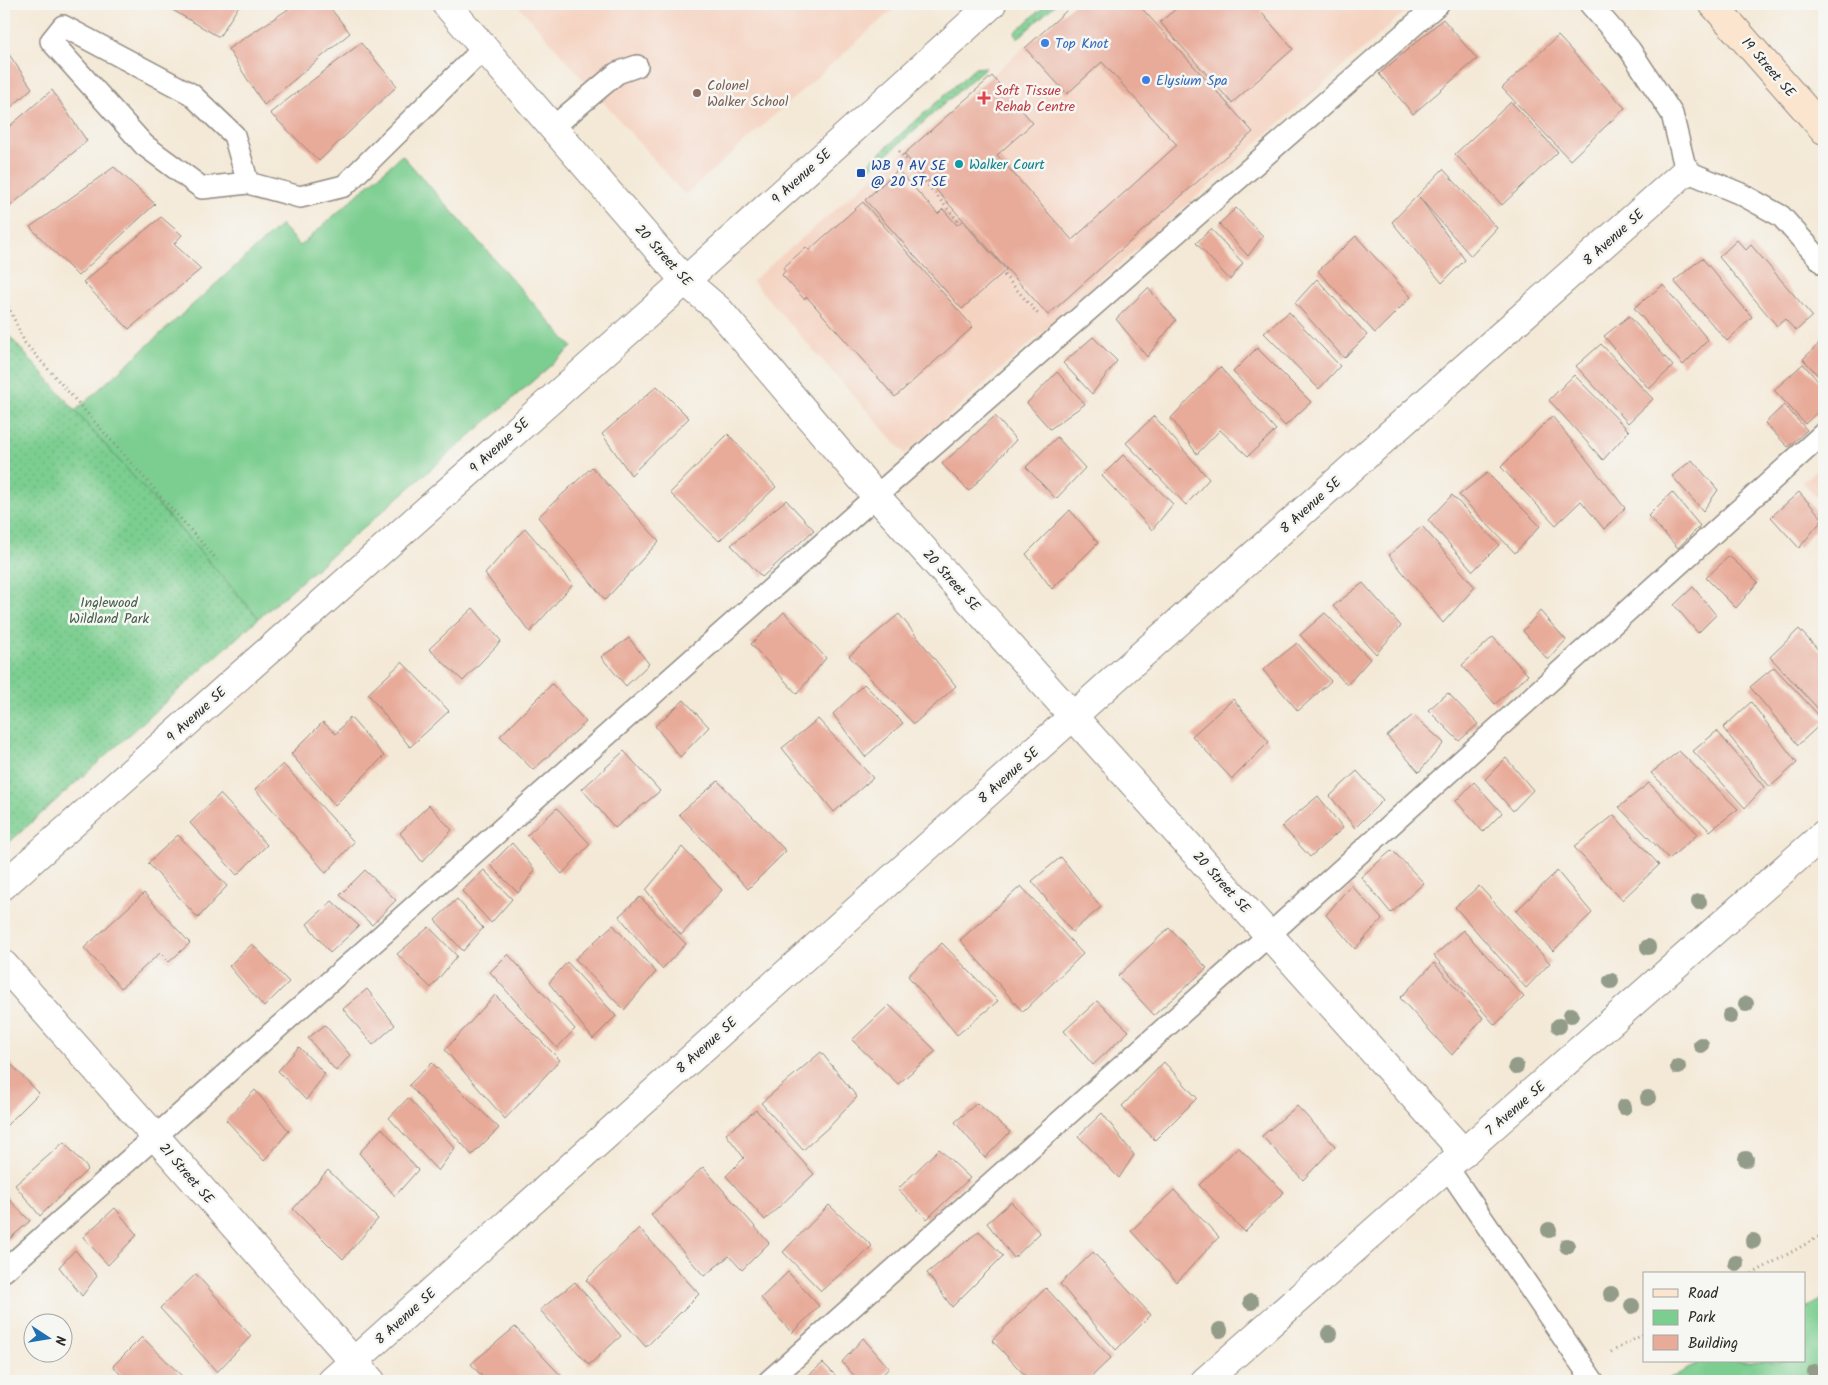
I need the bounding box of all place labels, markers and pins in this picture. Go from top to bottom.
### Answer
place label: Top Knot [1055,33,1109,55]
marker: Top Knot [1039,37,1051,49]
place label: Elysium Spa [1156,70,1228,92]
marker: Elysium Spa [1140,74,1152,86]
place label: Colonel Walker School [707,75,789,113]
place label: Soft Tissue Rehab Centre [995,80,1076,118]
marker: Colonel Walker School [691,87,703,99]
marker: Soft Tissue Rehab Centre [977,91,991,105]
place label: Walker Court [969,154,1045,176]
place label: WB 9 AV SE @ 20 ST SE [871,155,948,193]
marker: Walker Court [953,158,965,170]
marker: WB 9 AV SE @ 20 ST SE [855,167,867,179]

